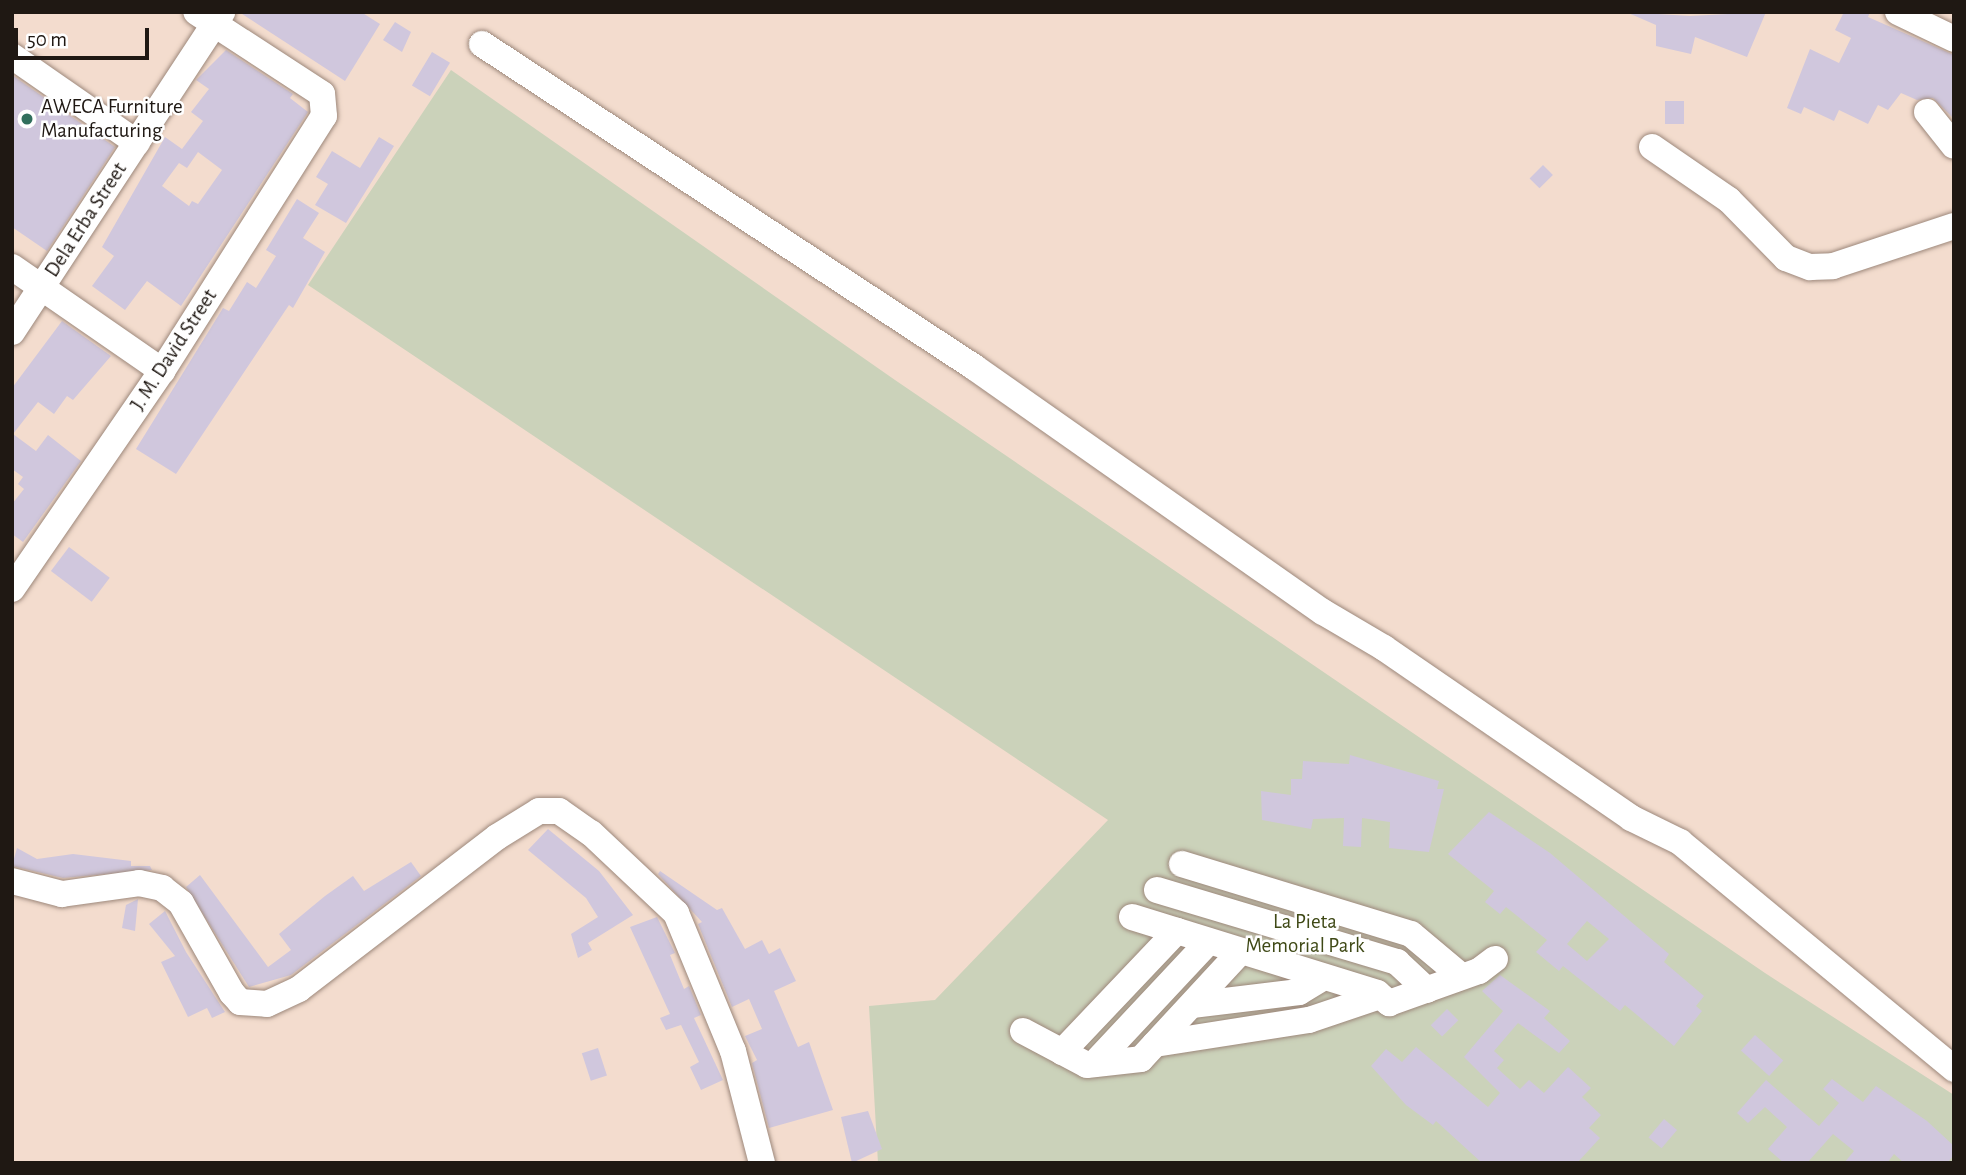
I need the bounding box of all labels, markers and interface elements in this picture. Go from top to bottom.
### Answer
scale bar [18,14,152,58]
text: 50 m [27,29,67,50]
place label: AWECA Furniture Manufacturing [41,94,183,144]
marker: AWECA Furniture Manufacturing [19,111,35,127]
street label: Dela Erba Street [40,158,132,282]
street label: J. M. David Street [125,285,223,415]
park label: La Pieta Memorial Park [1245,909,1365,959]

